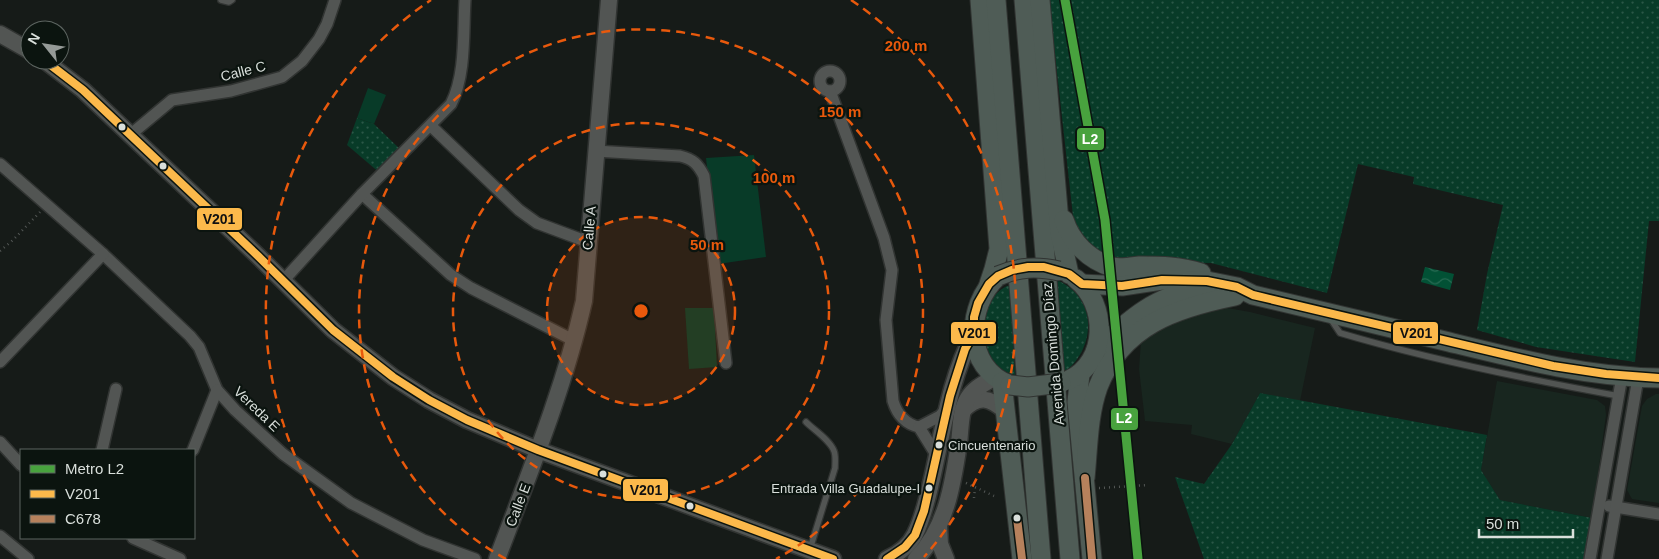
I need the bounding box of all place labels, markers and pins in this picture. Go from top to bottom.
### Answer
unlabelled marker [117,122,127,132]
unlabelled marker [158,161,168,171]
centre of rings [632,302,650,320]
place label: Cincuentenario [948,438,1035,453]
marker: Cincuentenario [934,440,944,450]
unlabelled marker [598,469,608,479]
place label: Entrada Villa Guadalupe-I [771,481,920,496]
marker: Entrada Villa Guadalupe-I [924,483,934,493]
unlabelled marker [685,501,695,511]
unlabelled marker [1012,513,1022,523]

